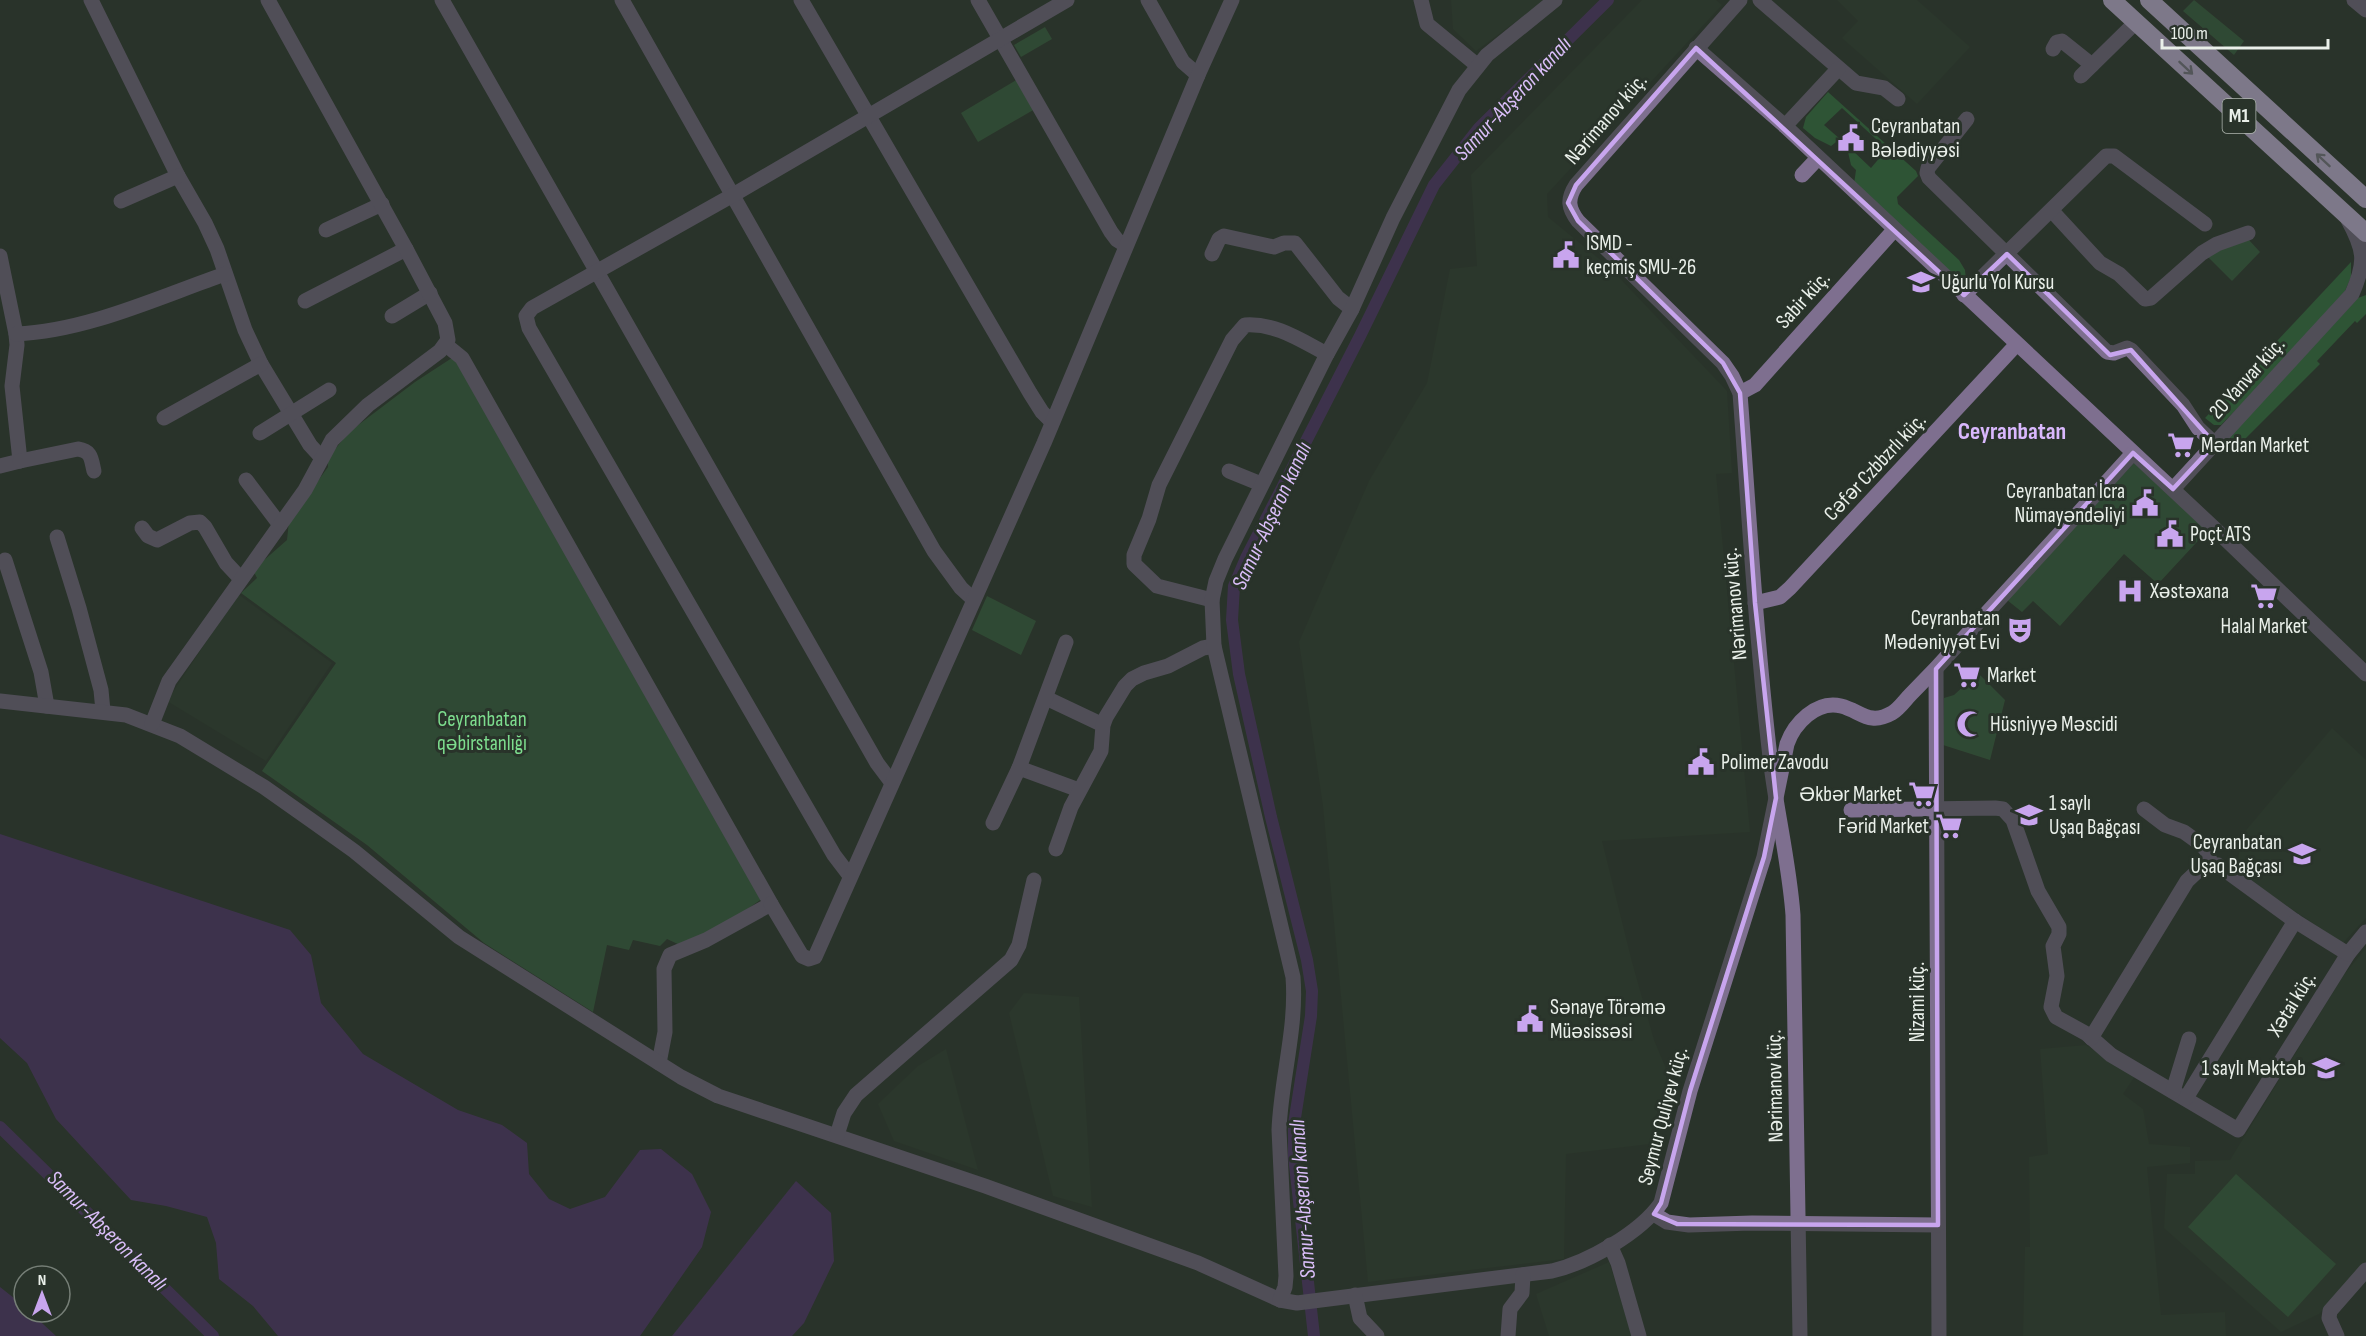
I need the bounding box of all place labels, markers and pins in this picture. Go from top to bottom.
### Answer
place label: Ceyranbatan Bələdiyyəsi [1871,114,1960,163]
public building icon: Ceyranbatan Bələdiyyəsi [1836,123,1866,153]
place label: ISMD - keçmiş SMU-26 [1586,231,1696,280]
public building icon: ISMD - keçmiş SMU-26 [1551,240,1581,270]
school or university icon: Uğurlu Yol Kursu [1906,267,1936,297]
place label: Uğurlu Yol Kursu [1941,270,2054,295]
supermarket icon: Mərdan Market [2166,430,2196,460]
place label: Mərdan Market [2201,433,2309,458]
place label: Ceyranbatan İcra Nümayəndəliyi [2006,479,2125,528]
public building icon: Ceyranbatan İcra Nümayəndəliyi [2130,488,2160,518]
public building icon: Poçt ATS [2155,519,2185,549]
place label: Poçt ATS [2190,522,2251,547]
hospital icon: Xəstəxana [2115,576,2145,606]
place label: Xəstəxana [2149,579,2229,604]
supermarket icon: Halal Market [2249,581,2279,611]
place label: Ceyranbatan Mədəniyyət Evi [1884,606,2000,655]
place label: Halal Market [2220,614,2308,639]
theatre icon: Ceyranbatan Mədəniyyət Evi [2005,615,2035,645]
supermarket icon: Market [1952,660,1982,690]
place label: Market [1987,663,2036,688]
mosque icon: Hüsniyyə Məscidi [1955,709,1985,739]
place label: Hüsniyyə Məscidi [1990,712,2118,737]
public building icon: Polimer Zavodu [1686,747,1716,777]
place label: Polimer Zavodu [1721,750,1829,775]
supermarket icon: Əkbər Market [1907,779,1937,809]
place label: Əkbər Market [1799,782,1902,807]
place label: 1 saylı Uşaq Bağçası [2049,791,2140,840]
school or university icon: 1 saylı Uşaq Bağçası [2014,800,2044,830]
supermarket icon: Fərid Market [1934,811,1964,841]
place label: Fərid Market [1838,814,1929,839]
place label: Ceyranbatan Uşaq Bağçası [2191,830,2282,879]
school or university icon: Ceyranbatan Uşaq Bağçası [2287,839,2317,869]
place label: Sənaye Törəmə Müəsissəsi [1550,995,1666,1044]
public building icon: Sənaye Törəmə Müəsissəsi [1515,1004,1545,1034]
school or university icon: 1 saylı Məktəb [2311,1053,2341,1083]
place label: 1 saylı Məktəb [2202,1056,2306,1081]

